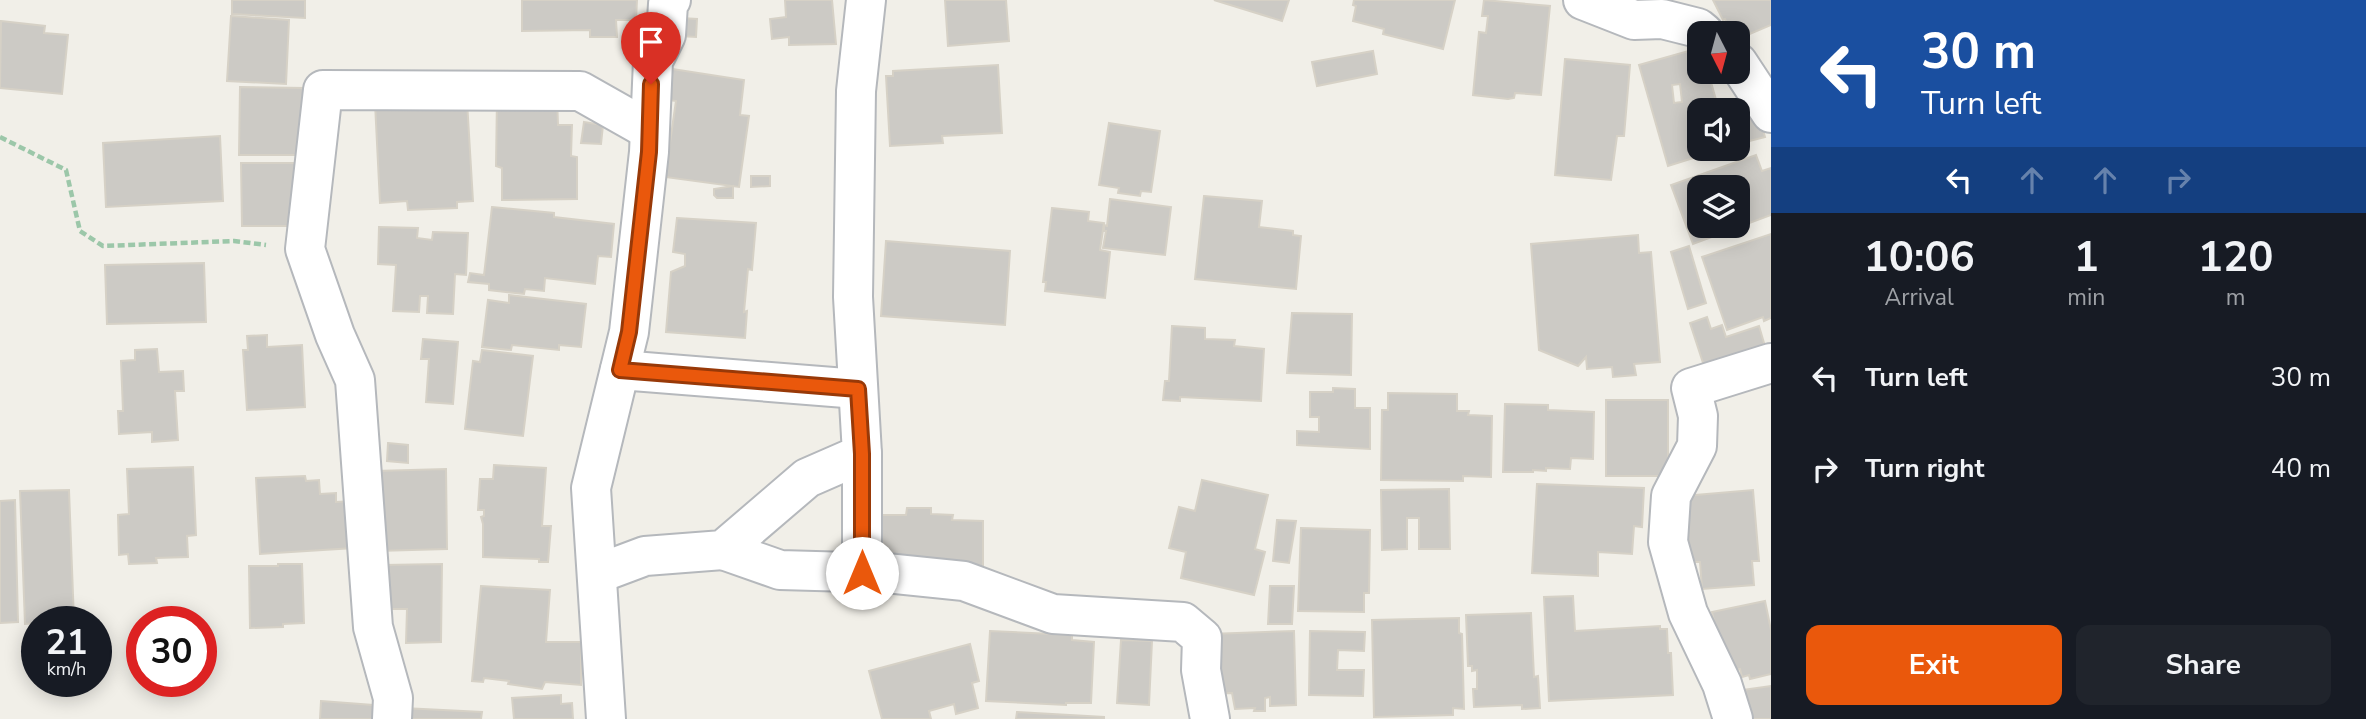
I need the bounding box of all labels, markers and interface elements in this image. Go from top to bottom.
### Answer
pin [621,12.0,681,84]
text: 30 m [1921,18,2036,85]
north arrow [1687,21,1750,84]
map controls [1687,21,1750,238]
icon: arrive [632,23,670,61]
icon: left [1806,28,1897,119]
text: Turn left [1921,82,2041,125]
button: sound [1687,98,1750,161]
icon: left [1940,161,1978,199]
icon: ahead [2013,161,2051,199]
icon: ahead [2086,161,2124,199]
icon: right [2159,161,2197,199]
button: layers [1687,175,1750,238]
text: 10:06 [1864,229,1975,286]
text: 1 [2074,229,2099,286]
text: 120 [2198,229,2273,286]
text: Arrival [1885,282,1954,313]
text: min [2067,282,2105,313]
text: m [2226,282,2246,313]
icon: left [1806,359,1844,397]
text: Turn left [1865,360,1968,395]
text: 30 m [2271,360,2331,395]
icon: right [1806,450,1844,488]
text: Turn right [1865,451,1984,486]
text: 40 m [2271,451,2331,486]
position arrow [825,536,899,610]
speed limit sign: 30 [126,606,217,697]
text: 21 [45,619,88,666]
button: Exit [1806,625,2062,705]
button: Share [2076,625,2331,705]
text: km/h [47,657,86,681]

